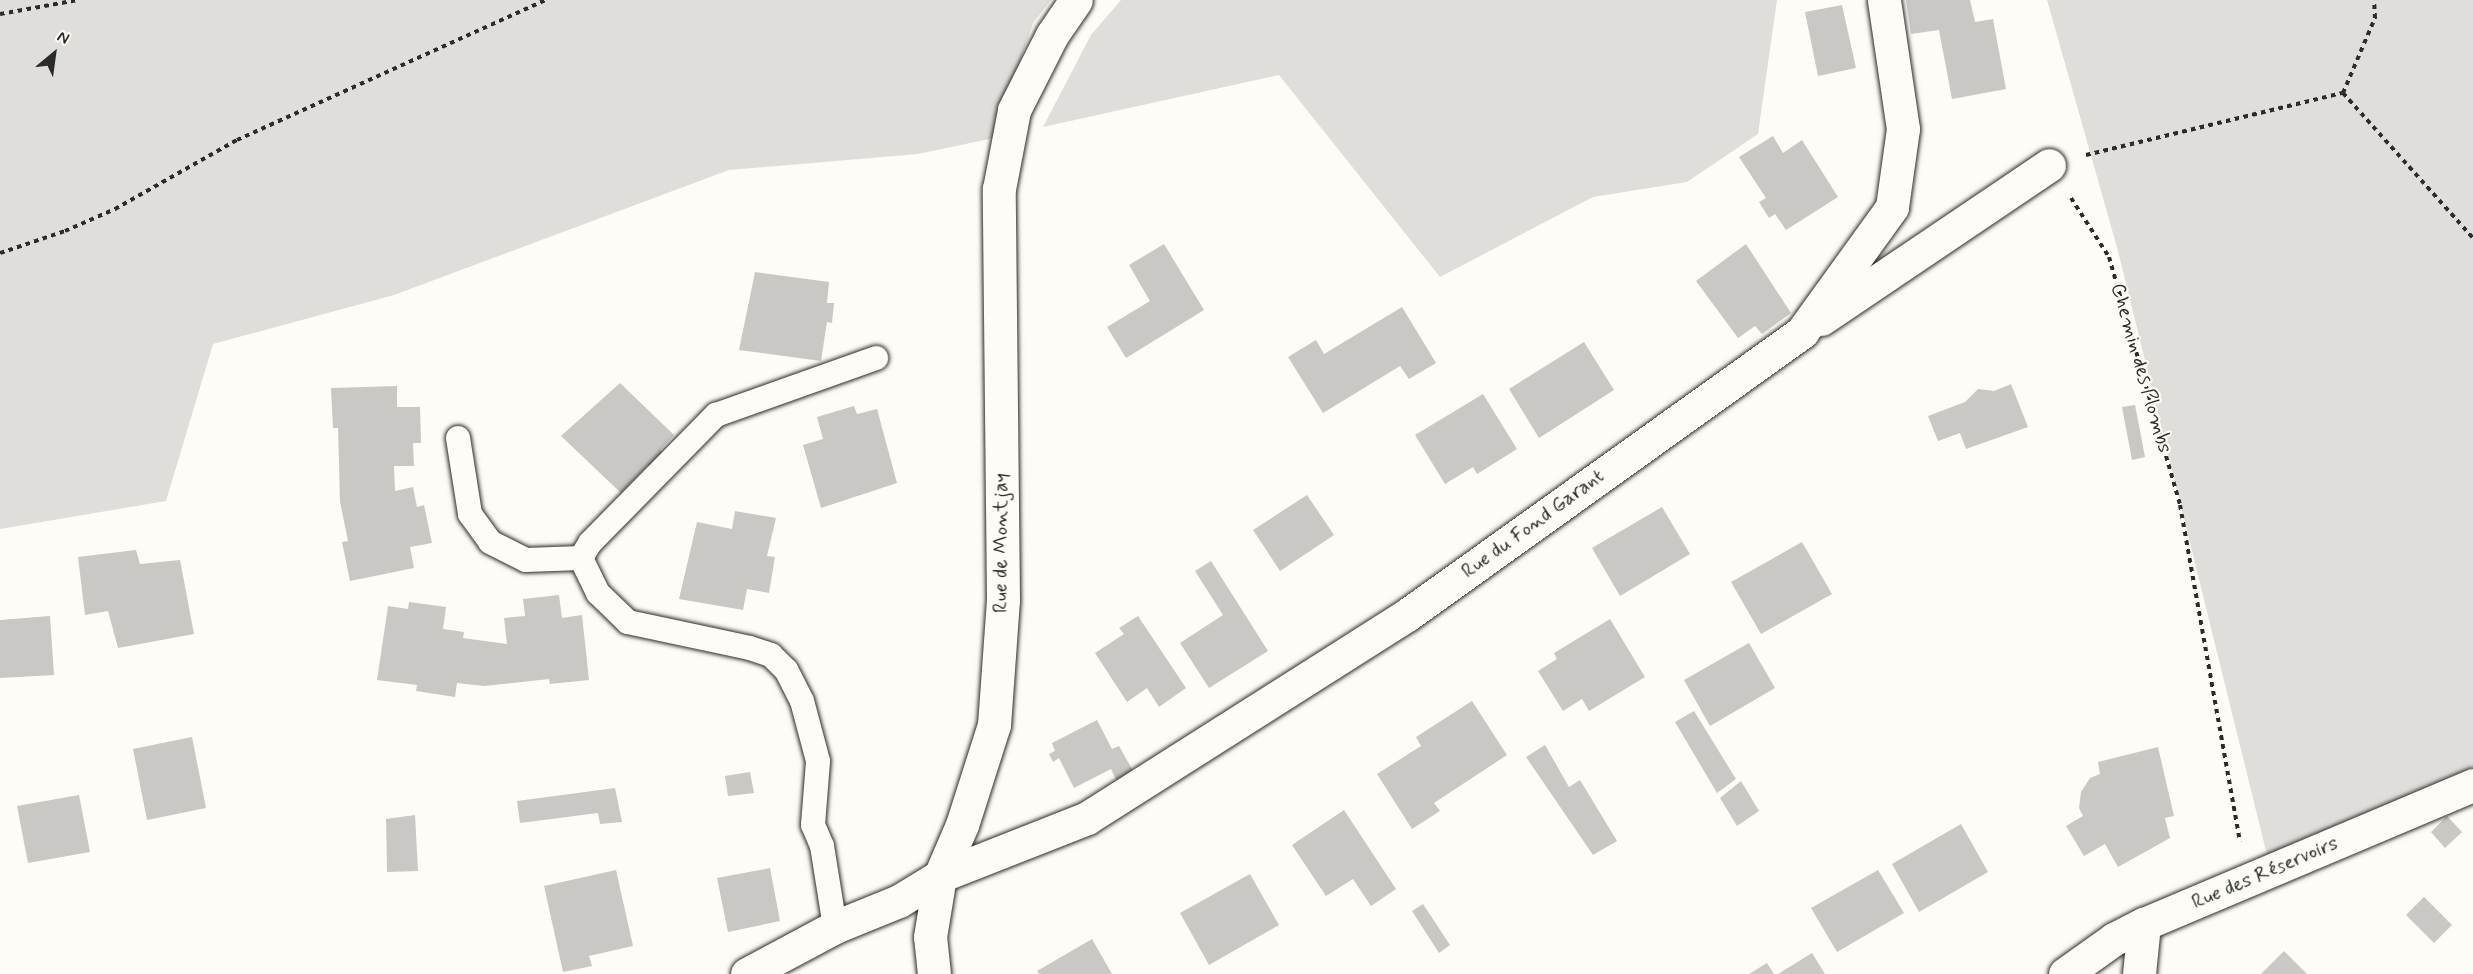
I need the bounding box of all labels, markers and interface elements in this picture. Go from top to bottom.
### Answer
north arrow [24,24,84,84]
text: N [53,26,73,50]
street label: Chemin des Plombs [2105,280,2177,456]
street label: Rue du Fond Garant [1456,464,1610,584]
street label: Rue de Montjay [989,477,1013,609]
street label: Rue des Réservoirs [2189,832,2341,914]

